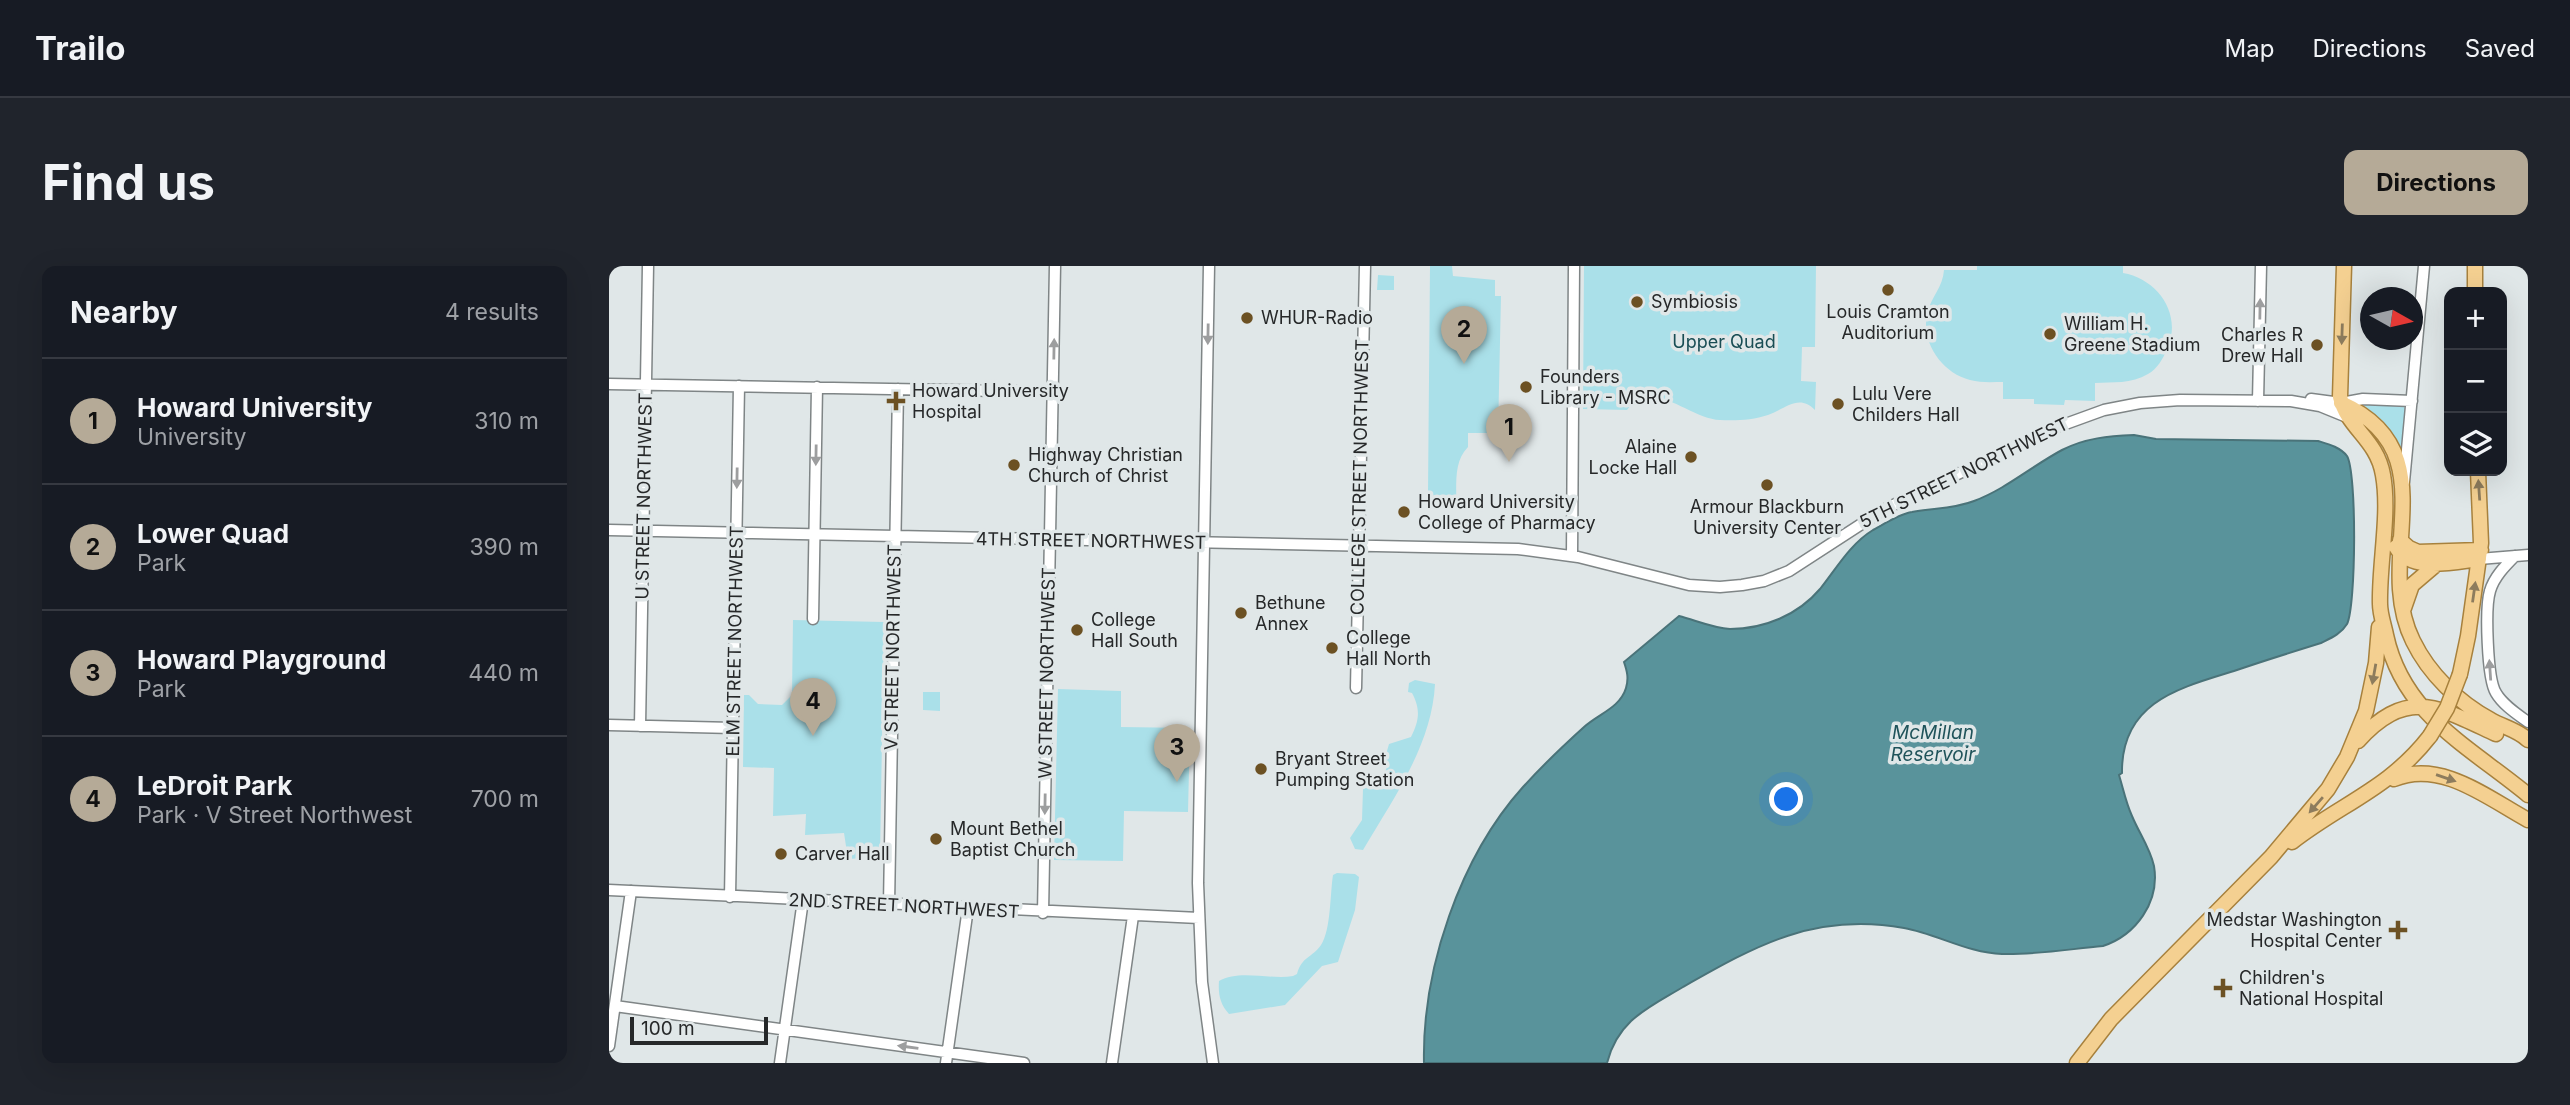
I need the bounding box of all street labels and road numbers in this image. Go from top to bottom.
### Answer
street label: COLLEGE STREET NORTHWEST [1347,339,1372,615]
street label: U STREET NORTHWEST [631,392,656,600]
street label: 5TH STREET NORTHWEST [1856,413,2072,532]
street label: ELM STREET NORTHWEST [722,525,747,757]
street label: 4TH STREET NORTHWEST [976,528,1206,553]
street label: V STREET NORTHWEST [880,544,905,750]
street label: W STREET NORTHWEST [1034,567,1059,779]
street label: 2ND STREET NORTHWEST [788,889,1020,922]

